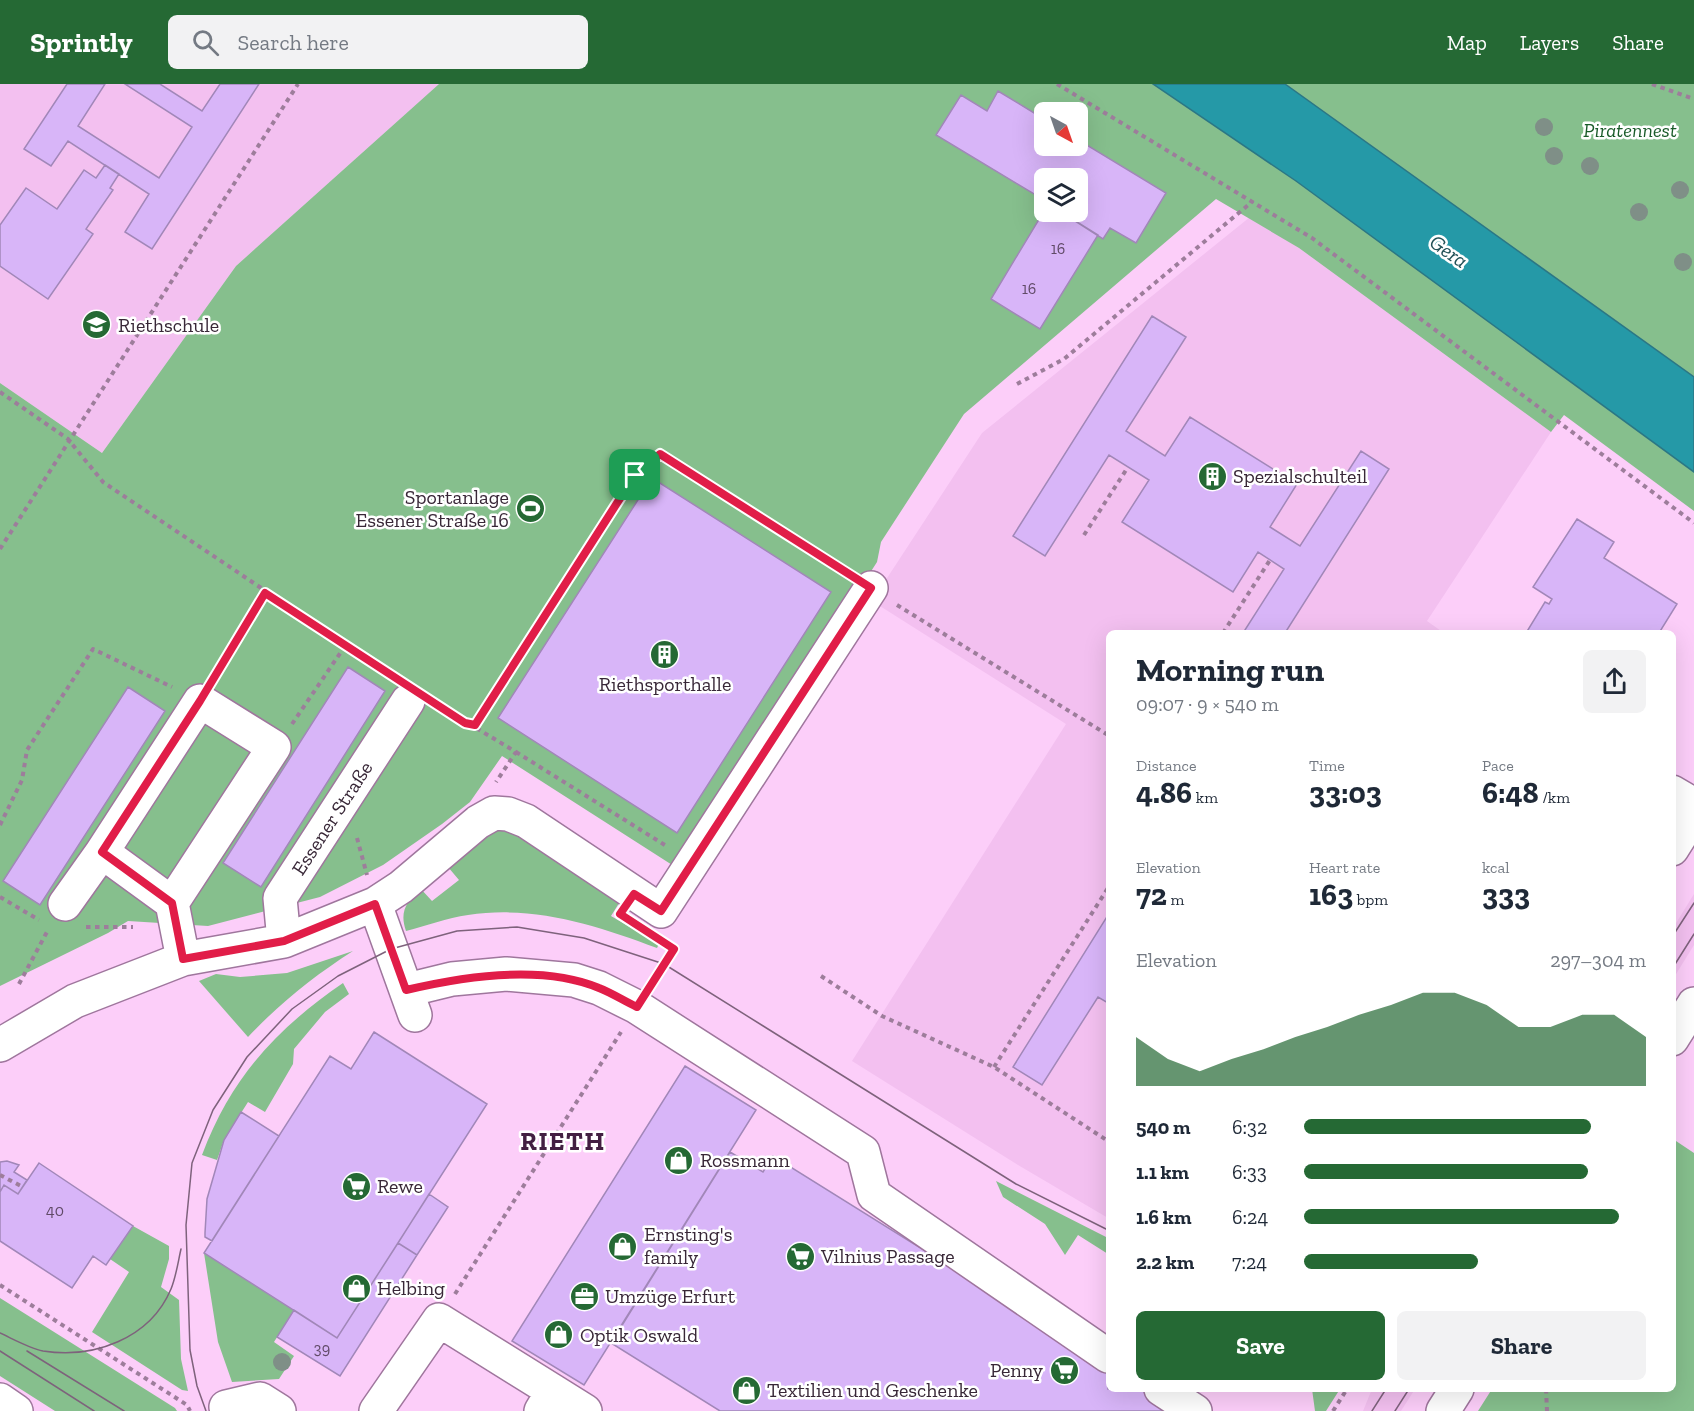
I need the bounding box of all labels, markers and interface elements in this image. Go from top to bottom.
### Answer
search box [168,15,588,69]
text: Sprintly [30,26,132,59]
icon: search [189,26,222,59]
text: Search here [237,29,349,56]
text: Map [1447,30,1487,55]
text: Layers [1520,30,1579,55]
text: Share [1612,30,1664,55]
north arrow [1034,102,1088,156]
map controls [1034,102,1088,222]
park label: Piratennest [1583,118,1677,142]
button: layers [1034,168,1088,222]
water label: Gera [1425,229,1473,273]
house number: 16 [1051,239,1065,258]
house number: 16 [1022,279,1036,298]
school or university icon: Riethschule [81,309,113,341]
place label: Riethschule [118,313,219,337]
pin [609,449,660,500]
icon: arrive [618,458,651,491]
building icon: Spezialschulteil [1196,460,1228,492]
place label: Spezialschulteil [1233,464,1367,488]
place label: Sportanlage Essener Straße 16 [355,485,509,532]
sports icon: Sportanlage Essener Straße 16 [514,493,546,525]
building icon: Riethsporthalle [649,638,681,670]
text: Morning run [1136,650,1324,689]
button: share [1583,650,1646,713]
place label: Riethsporthalle [599,672,731,696]
text: 09:07 · 9 × 540 m [1136,692,1279,716]
text: Distance [1136,756,1197,775]
text: Time [1309,756,1345,775]
text: Pace [1482,756,1514,775]
street label: Essener Straße [286,757,378,879]
text: 4.86 [1136,775,1192,811]
text: 33:03 [1309,775,1382,811]
text: 6:48 [1482,775,1539,811]
text: km [1192,788,1218,807]
text: /km [1539,788,1570,807]
text: Elevation [1136,858,1201,877]
text: Heart rate [1309,858,1380,877]
text: kcal [1482,858,1509,877]
text: 72 [1136,877,1167,913]
text: 163 [1309,877,1353,913]
text: 333 [1482,877,1530,913]
text: m [1167,890,1184,909]
text: bpm [1353,890,1388,909]
text: Elevation [1136,948,1217,972]
text: 297–304 m [1550,948,1646,972]
text: 540 m [1136,1115,1191,1139]
text: 6:32 [1232,1115,1267,1139]
district label: RIETH [520,1125,606,1157]
shop icon: Rossmann [663,1144,695,1176]
place label: Rossmann [700,1148,790,1172]
text: 1.1 km [1136,1160,1189,1184]
text: 6:33 [1232,1160,1267,1184]
supermarket icon: Rewe [340,1170,372,1202]
place label: Rewe [377,1174,423,1198]
house number: 40 [46,1201,64,1220]
text: 1.6 km [1136,1205,1191,1229]
text: 6:24 [1232,1205,1268,1229]
place label: Ernsting's family [644,1222,732,1269]
shop icon: Ernsting's family [607,1230,639,1262]
supermarket icon: Vilnius Passage [784,1240,816,1272]
place label: Vilnius Passage [820,1244,955,1268]
text: 2.2 km [1136,1250,1194,1274]
text: 7:24 [1232,1250,1267,1274]
shop icon: Helbing [340,1272,372,1304]
place label: Helbing [377,1276,445,1300]
office icon: Umzüge Erfurt [568,1280,600,1312]
place label: Umzüge Erfurt [605,1284,736,1308]
button: Save [1136,1311,1385,1380]
button: Share [1397,1311,1646,1380]
shop icon: Optik Oswald [543,1319,575,1351]
place label: Optik Oswald [580,1323,698,1347]
house number: 39 [314,1339,330,1358]
supermarket icon: Penny [1048,1354,1080,1386]
place label: Penny [990,1358,1044,1382]
shop icon: Textilien und Geschenke [730,1374,762,1406]
place label: Textilien und Geschenke [767,1378,978,1402]

